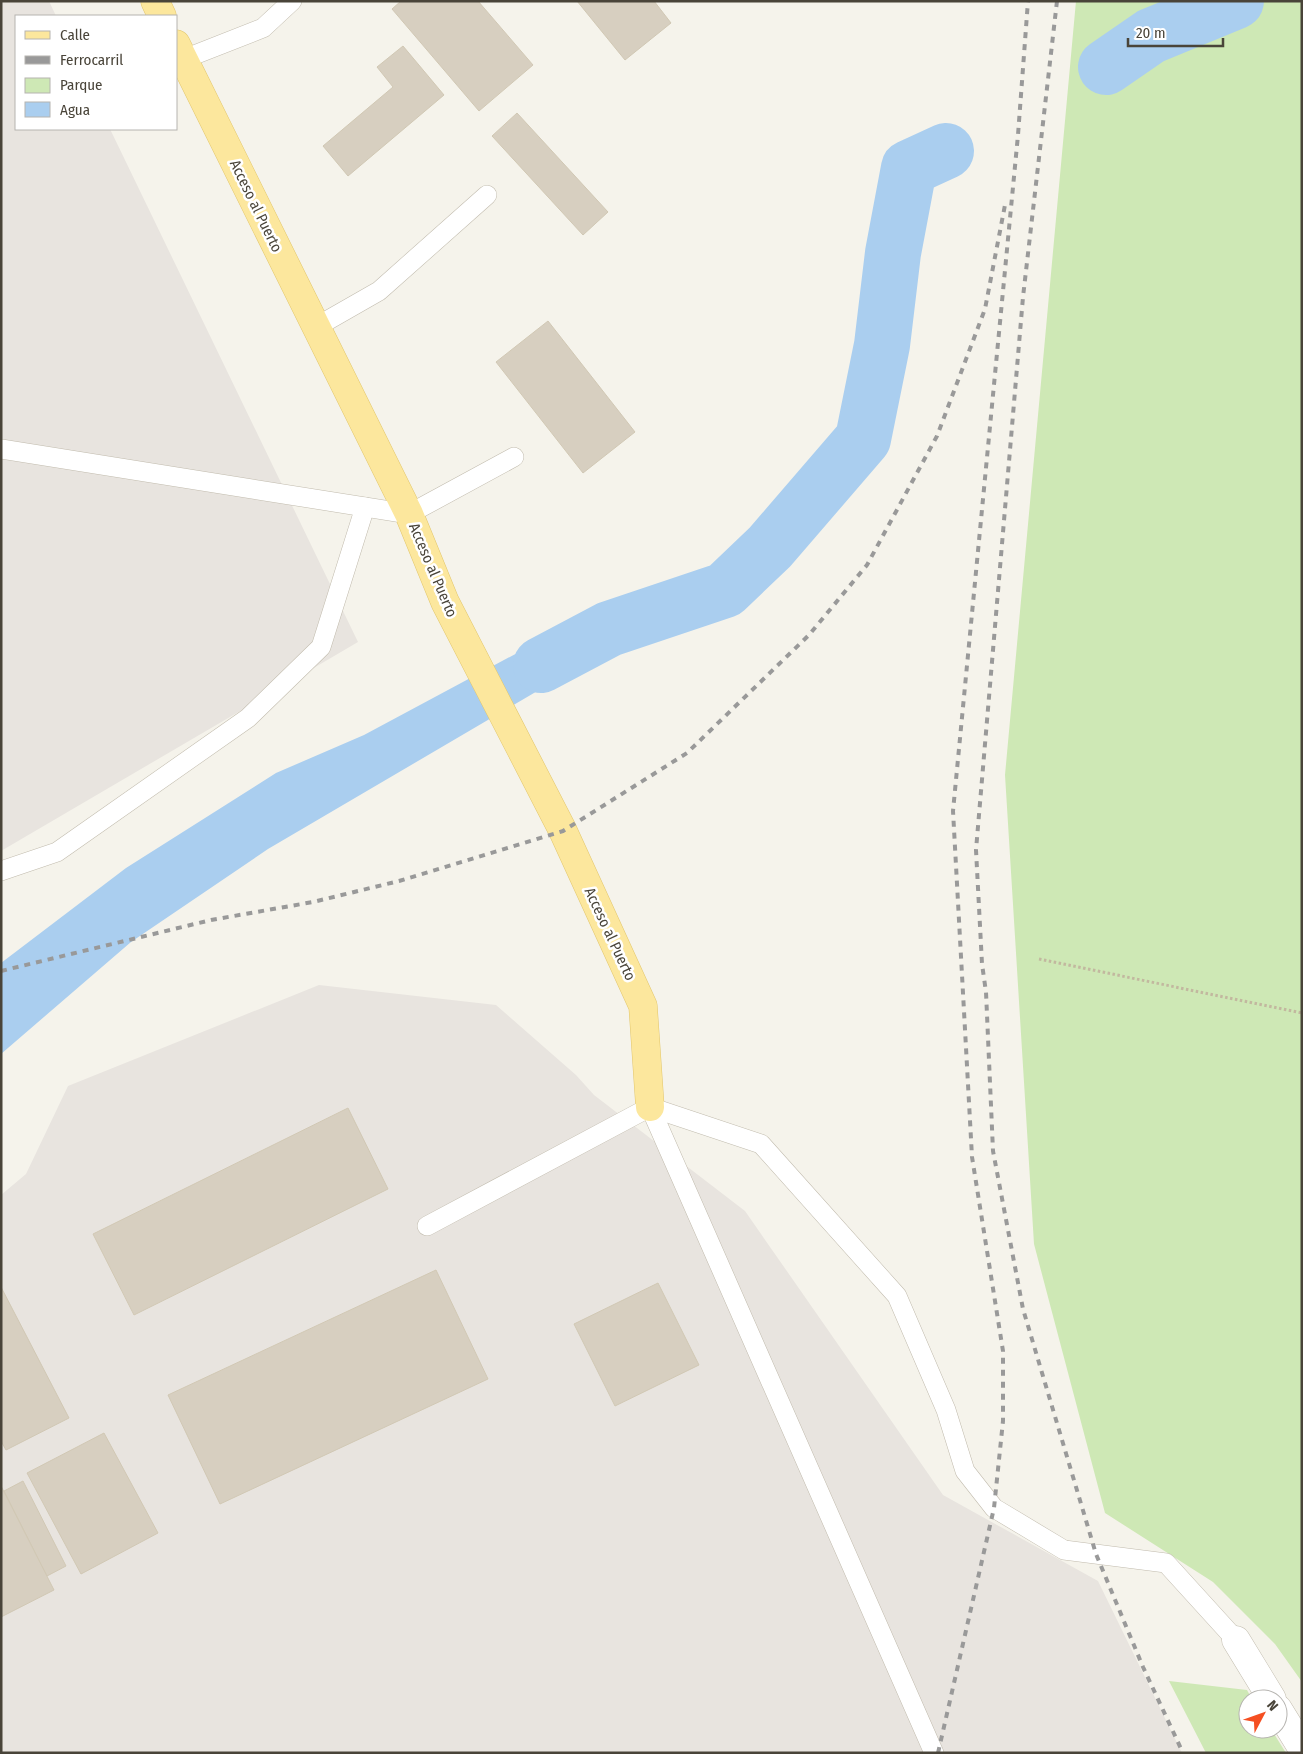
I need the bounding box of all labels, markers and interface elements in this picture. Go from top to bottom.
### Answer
legend [15,15,178,130]
scale bar [1128,15,1223,47]
text: 20 m [1136,24,1166,42]
text: Calle [60,26,90,44]
text: Ferrocarril [60,51,123,69]
text: Parque [60,76,103,94]
text: Agua [60,101,90,119]
street label: Acceso al Puerto [226,157,286,255]
street label: Acceso al Puerto [405,520,461,620]
street label: Acceso al Puerto [581,885,639,983]
north arrow [1238,1689,1288,1739]
text: N [1263,1697,1282,1715]

